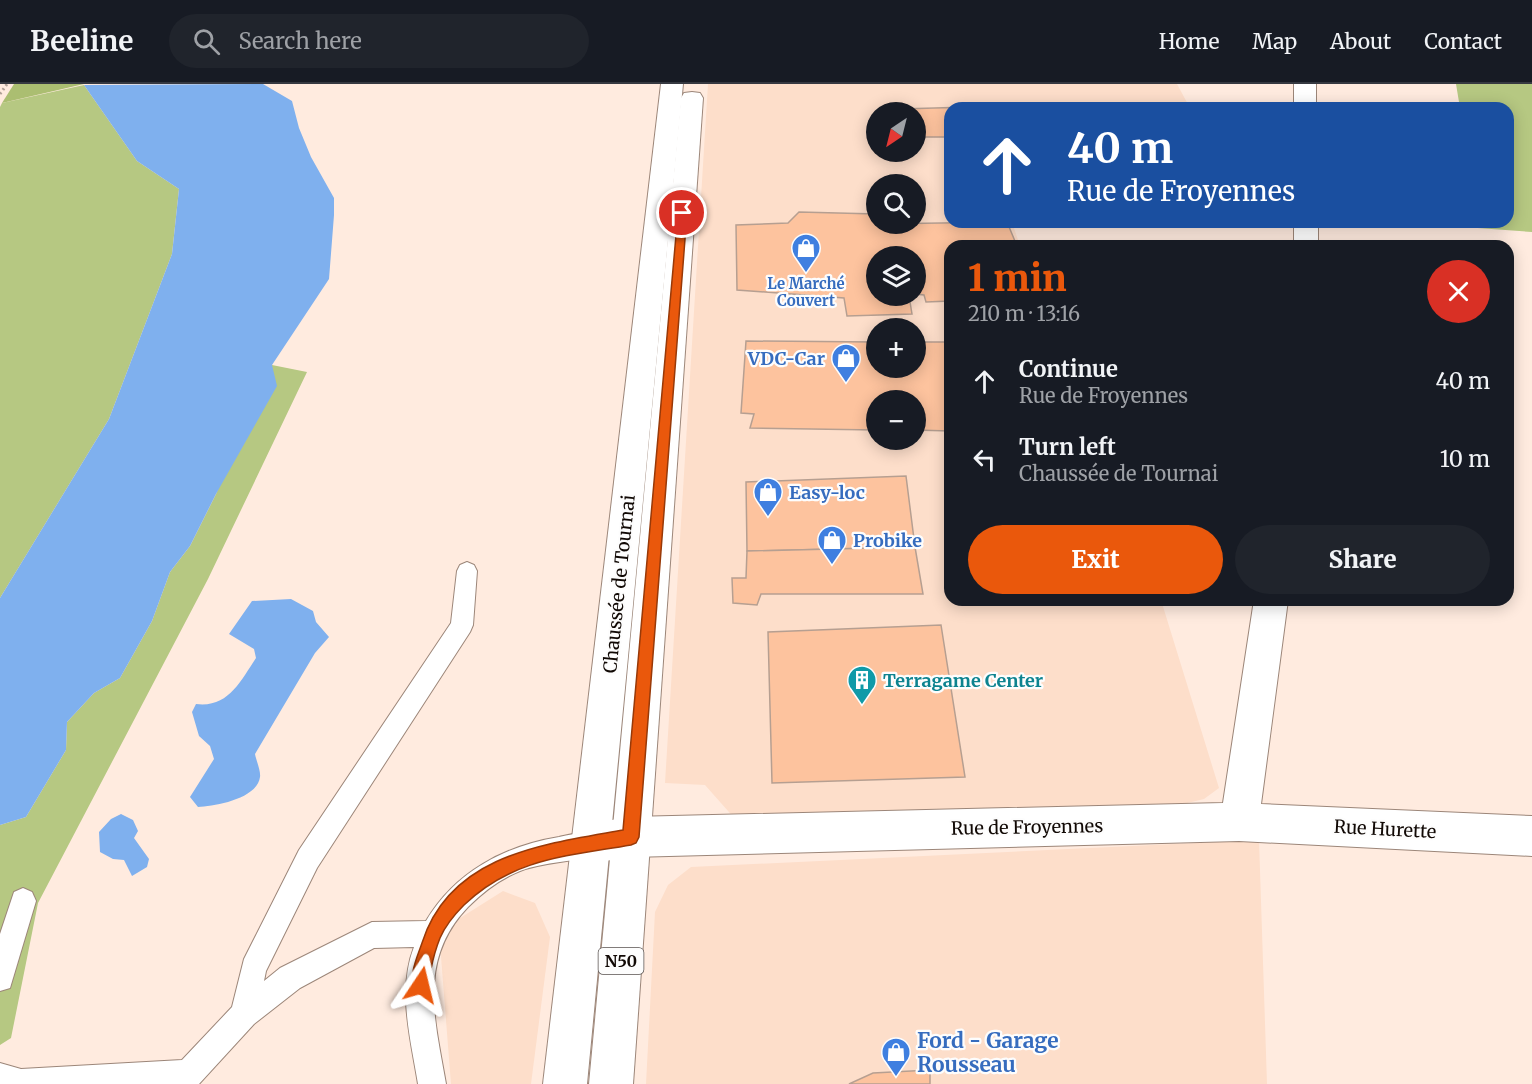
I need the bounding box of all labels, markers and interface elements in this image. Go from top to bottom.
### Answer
search box [169,14,589,68]
text: Beeline [30,23,133,59]
icon: search [190,25,223,58]
text: Search here [238,27,362,55]
text: Home [1159,28,1219,55]
text: Map [1252,28,1297,55]
text: About [1330,28,1391,55]
text: Contact [1424,28,1502,55]
north arrow [866,102,926,162]
map controls [866,102,926,450]
text: 40 m [1067,122,1173,174]
icon: ahead [968,126,1046,204]
button: search [866,174,926,234]
text: Rue de Froyennes [1067,174,1295,208]
pin [656,187,707,238]
icon: arrive [665,196,698,229]
shop icon: Le Marché Couvert [790,232,822,274]
button: layers [866,246,926,306]
text: 1 min [968,256,1067,301]
button: close [1427,260,1490,323]
place label: Le Marché Couvert [767,274,845,310]
text: 210 m · 13:16 [968,301,1080,326]
button: + [866,318,926,378]
shop icon: VDC-Car [830,342,862,384]
place label: VDC-Car [747,347,825,370]
text: Continue [1019,355,1118,383]
icon: ahead [968,365,1001,398]
text: 40 m [1435,367,1490,395]
text: Rue de Froyennes [1019,383,1188,408]
button: − [866,390,926,450]
text: Turn left [1019,433,1116,461]
icon: left [968,443,1001,476]
text: 10 m [1440,445,1490,473]
text: Chaussée de Tournai [1019,461,1218,486]
shop icon: Easy-loc [752,476,784,518]
place label: Easy-loc [789,481,865,504]
street label: Chaussée de Tournai [598,494,640,674]
shop icon: Probike [816,524,848,566]
button: Exit [968,525,1223,594]
button: Share [1235,525,1490,594]
place label: Probike [853,529,922,552]
building icon: Terragame Center [846,664,878,706]
place label: Terragame Center [883,669,1043,692]
street label: Rue de Froyennes [951,814,1103,840]
street label: Rue Hurette [1333,815,1437,843]
road number: N50 [598,948,644,974]
position arrow [389,953,453,1017]
place label: Ford - Garage Rousseau [917,1027,1059,1078]
shop icon: Ford - Garage Rousseau [880,1036,912,1078]

